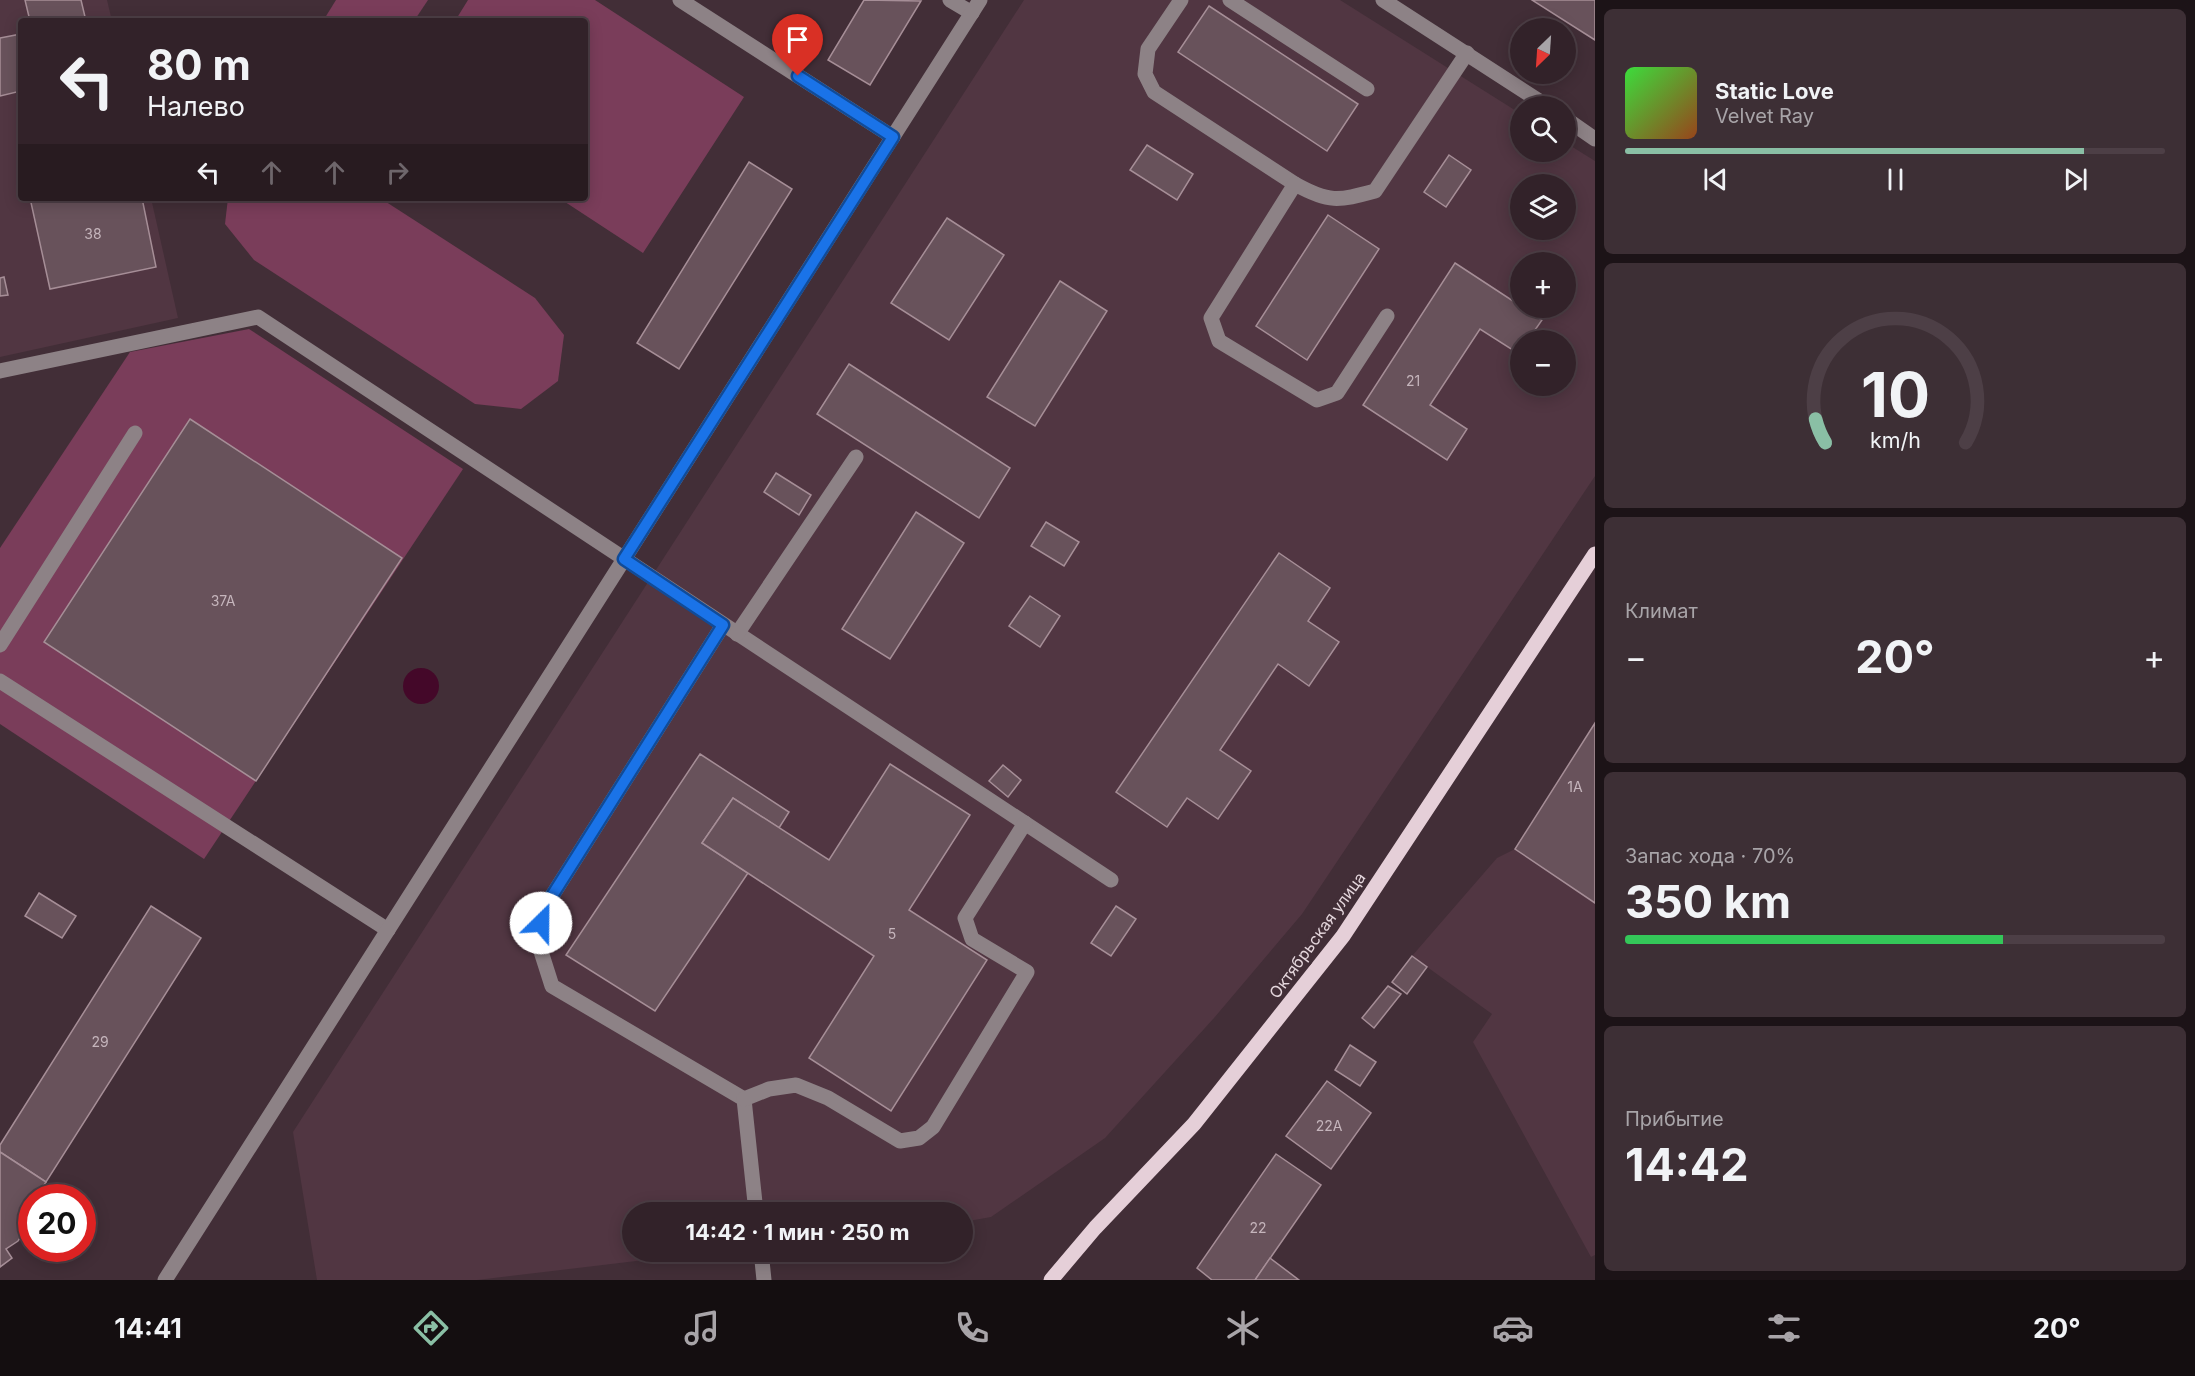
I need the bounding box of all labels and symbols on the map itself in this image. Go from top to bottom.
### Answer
pin [772,14,823,76]
north arrow [1510,18,1576,84]
house number: 38 [84,225,102,242]
house number: 21 [1406,372,1420,389]
house number: 37А [211,592,236,609]
house number: 1А [1567,778,1583,795]
street label: Октябрьская улица [1265,868,1369,1002]
position arrow [509,891,573,955]
house number: 5 [888,925,896,942]
house number: 29 [91,1033,109,1050]
house number: 22А [1316,1117,1343,1134]
speed limit sign: 20 [18,1184,96,1262]
house number: 22 [1249,1219,1267,1236]

